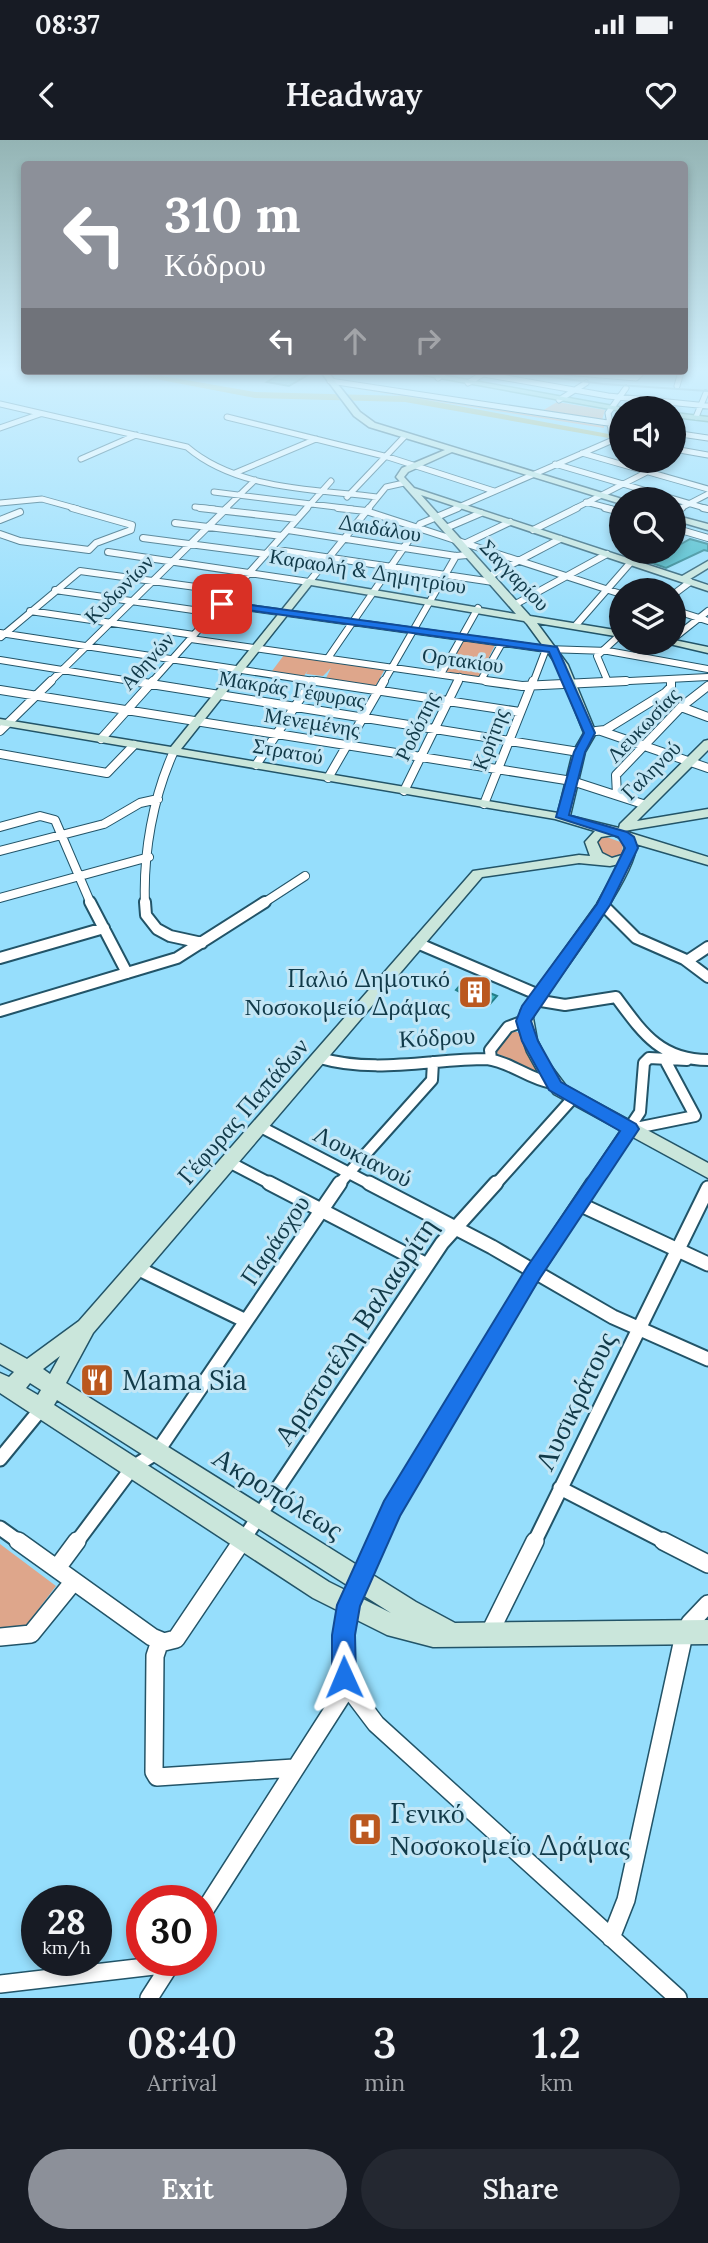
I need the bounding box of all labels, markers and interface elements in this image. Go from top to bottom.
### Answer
text: 08:37 [35,8,100,41]
text: Headway [286,74,422,115]
icon: back [28,76,66,114]
icon: heart [642,76,680,114]
text: 310 m [164,183,300,245]
icon: left [49,189,140,280]
text: Κόδρου [164,244,266,285]
icon: left [263,322,301,360]
icon: ahead [336,322,374,360]
icon: right [409,322,447,360]
map controls [609,396,686,655]
button: sound [609,396,686,473]
button: search [609,487,686,564]
street label: Δαιδάλου [337,508,423,548]
street label: Σαγγαρίου [474,533,556,617]
street label: Καραολή & Δημητρίου [268,542,468,600]
street label: Κυδωνίων [78,548,160,630]
pin [192,574,252,634]
button: layers [609,578,686,655]
icon: arrive [203,585,241,623]
street label: Αθηνών [114,626,180,696]
street label: Ορτακίου [420,641,506,679]
street label: Μακράς Γέφυρας [217,664,368,714]
street label: Λευκωσίας [600,681,686,769]
street label: Ροδόπης [389,686,446,765]
street label: Μενεμένης [262,701,362,743]
street label: Κρήτης [466,703,514,774]
street label: Στρατού [251,732,325,770]
street label: Γαληνού [615,734,687,806]
place label: Παλιό Δημοτικό Νοσοκομείο Δράμας [244,963,450,1022]
building icon: Παλιό Δημοτικό Νοσοκομείο Δράμας [456,973,494,1011]
street label: Κόδρου [398,1020,476,1054]
street label: Γέφυρας Παπάδων [171,1031,315,1191]
street label: Λουκιανού [308,1118,418,1194]
street label: Παράσχου [234,1189,316,1291]
street label: Αριστοτέλη Βαλαωρίτη [265,1210,445,1452]
street label: Λυσικράτους [526,1326,624,1476]
restaurant icon: Mama Sia [78,1361,116,1399]
place label: Mama Sia [122,1362,247,1398]
street label: Ακροπόλεως [206,1439,350,1547]
position arrow [307,1640,381,1714]
place label: Γενικό Νοσοκομείο Δράμας [390,1795,630,1863]
hospital icon: Γενικό Νοσοκομείο Δράμας [346,1810,384,1848]
speed limit sign: 30 [126,1885,217,1976]
text: 28 [47,1899,86,1944]
text: km/h [42,1936,91,1959]
text: 08:40 [127,2016,237,2070]
text: 3 [373,2016,396,2070]
text: 1.2 [532,2016,581,2070]
text: Arrival [147,2068,217,2097]
text: min [364,2068,405,2097]
text: km [540,2068,573,2097]
button: Exit [28,2149,347,2229]
button: Share [361,2149,680,2229]

